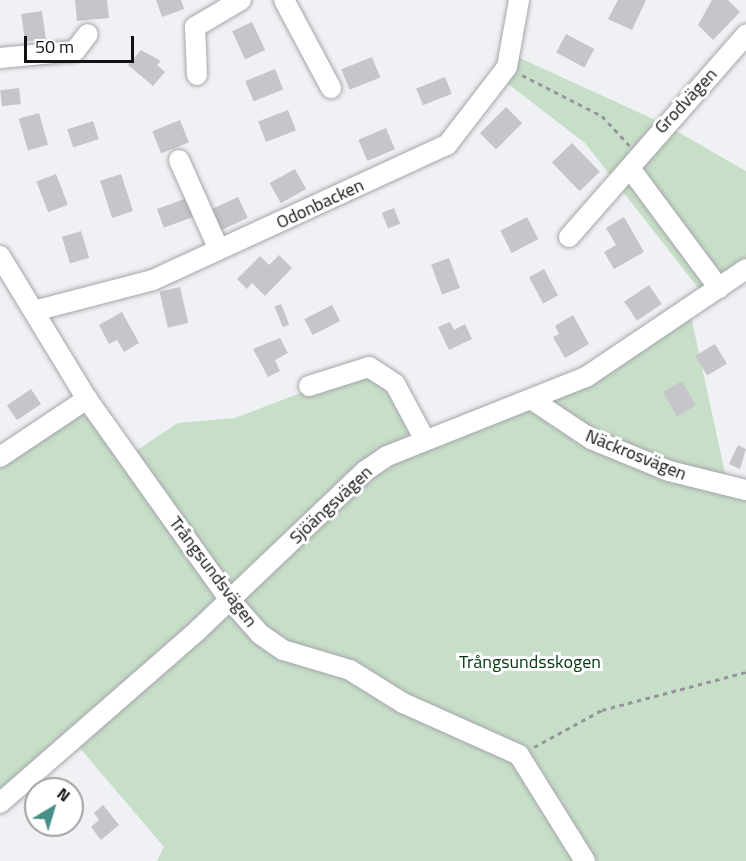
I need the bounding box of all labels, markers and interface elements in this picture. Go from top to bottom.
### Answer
scale bar [27,24,136,62]
text: 50 m [35,33,74,60]
street label: Grodvägen [650,64,722,138]
street label: Odonbacken [273,174,367,234]
street label: Näckrosvägen [582,425,690,485]
street label: Sjöängsvägen [285,461,377,549]
street label: Trångsundsvägen [164,512,262,632]
park label: Trångsundsskogen [459,651,601,673]
north arrow [24,777,84,837]
text: N [52,782,76,807]

